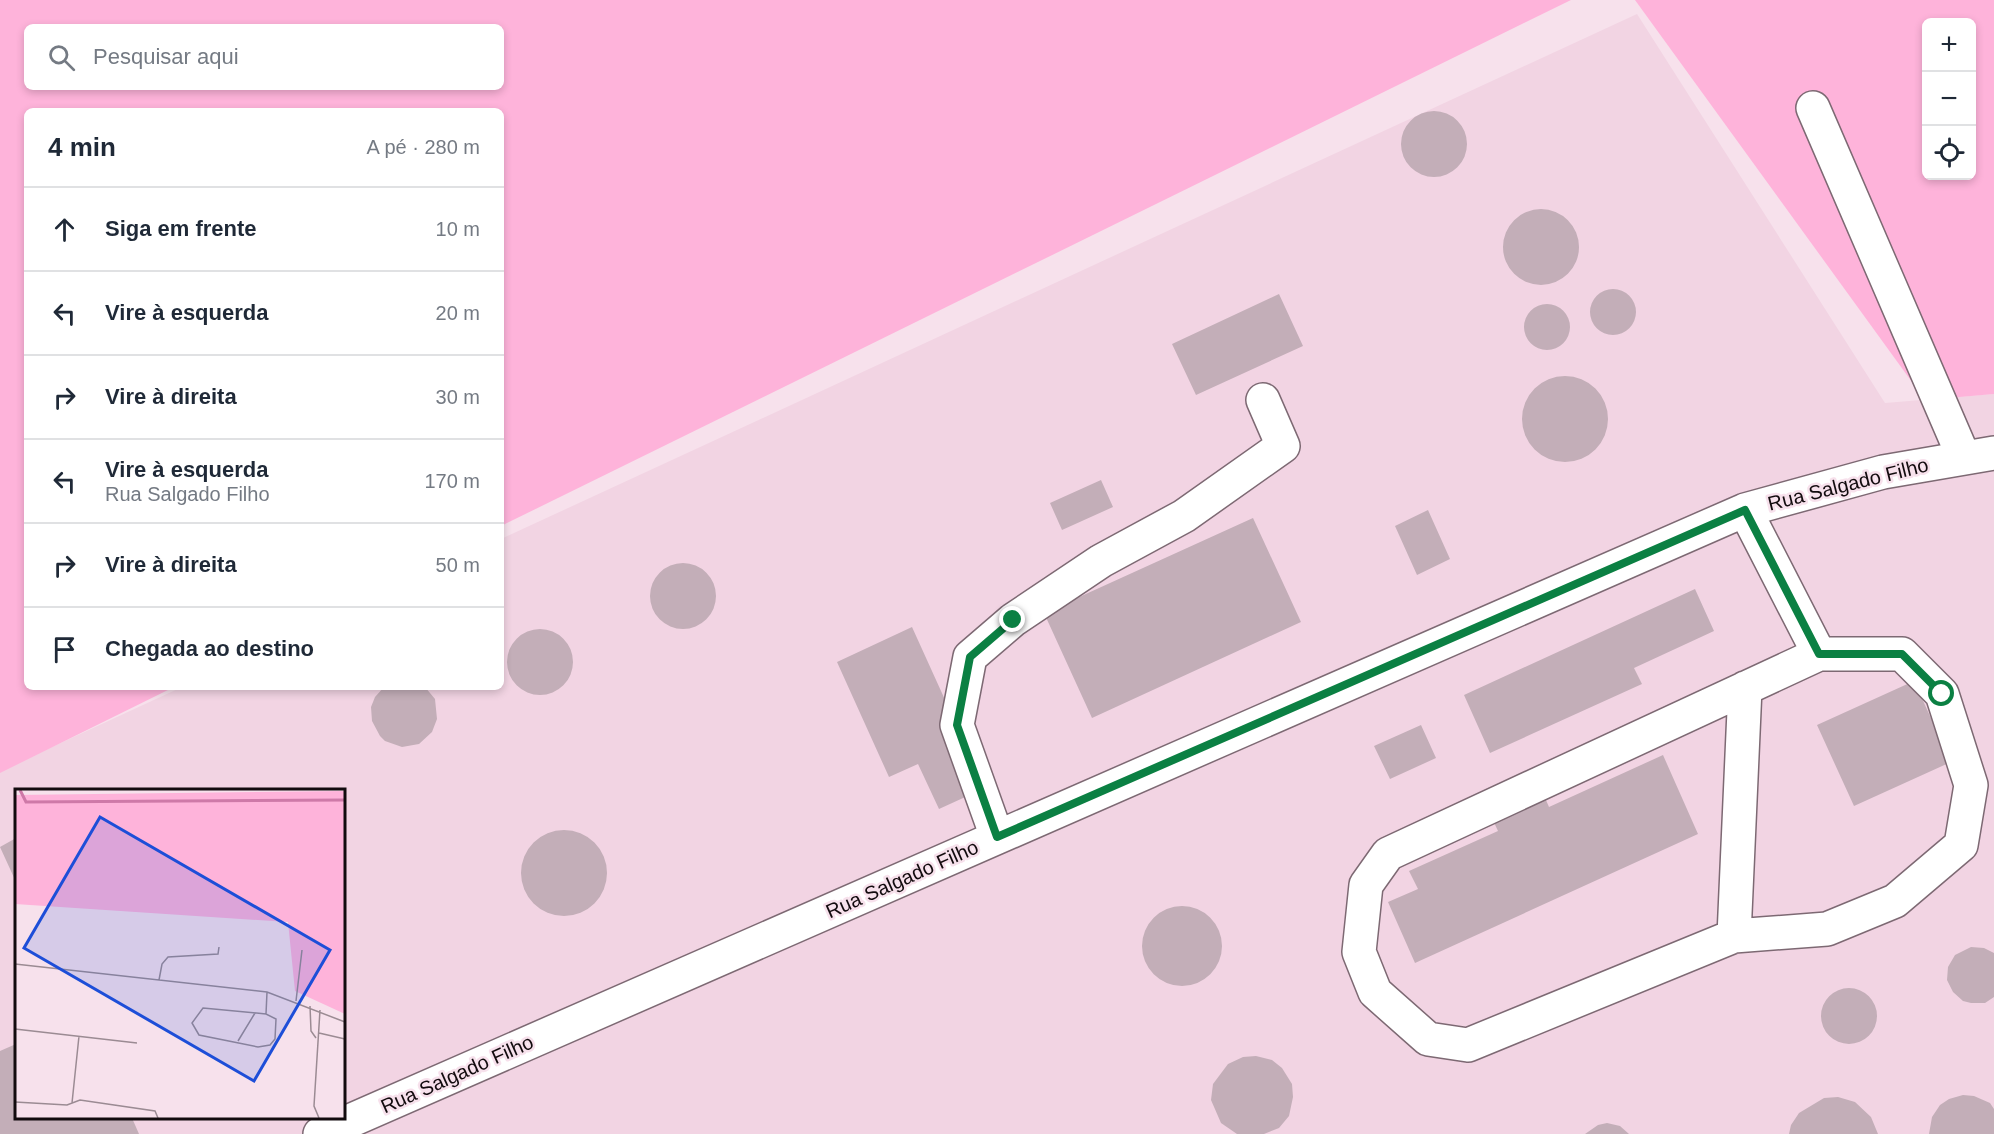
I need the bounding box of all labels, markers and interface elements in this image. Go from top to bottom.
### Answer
map controls [1922,18,1976,180]
button: + [1922,18,1976,72]
search box [24,24,504,90]
icon: search [45,41,78,74]
text: Pesquisar aqui [93,44,239,69]
button: − [1922,72,1976,126]
button: locate [1922,126,1976,180]
text: 4 min [48,132,116,162]
text: A pé · 280 m [367,136,480,158]
icon: ahead [48,213,81,246]
text: Siga em frente [105,216,257,241]
text: 10 m [436,218,480,240]
icon: left [48,297,81,330]
text: Vire à esquerda [105,300,268,325]
text: 20 m [436,302,480,324]
icon: right [48,381,81,414]
text: Vire à direita [105,384,237,409]
text: 30 m [436,386,480,408]
street label: Rua Salgado Filho [1766,453,1930,515]
text: Vire à esquerda [105,457,268,482]
icon: left [48,465,81,498]
text: 170 m [424,470,480,492]
text: Rua Salgado Filho [105,483,270,505]
icon: right [48,549,81,582]
text: Vire à direita [105,552,237,577]
text: 50 m [436,554,480,576]
route end [999,606,1025,632]
icon: arrive [48,633,81,666]
text: Chegada ao destino [105,636,314,661]
route start [1928,680,1954,706]
inset map [15,789,345,1119]
street label: Rua Salgado Filho [822,835,982,923]
street label: Rua Salgado Filho [377,1030,537,1118]

